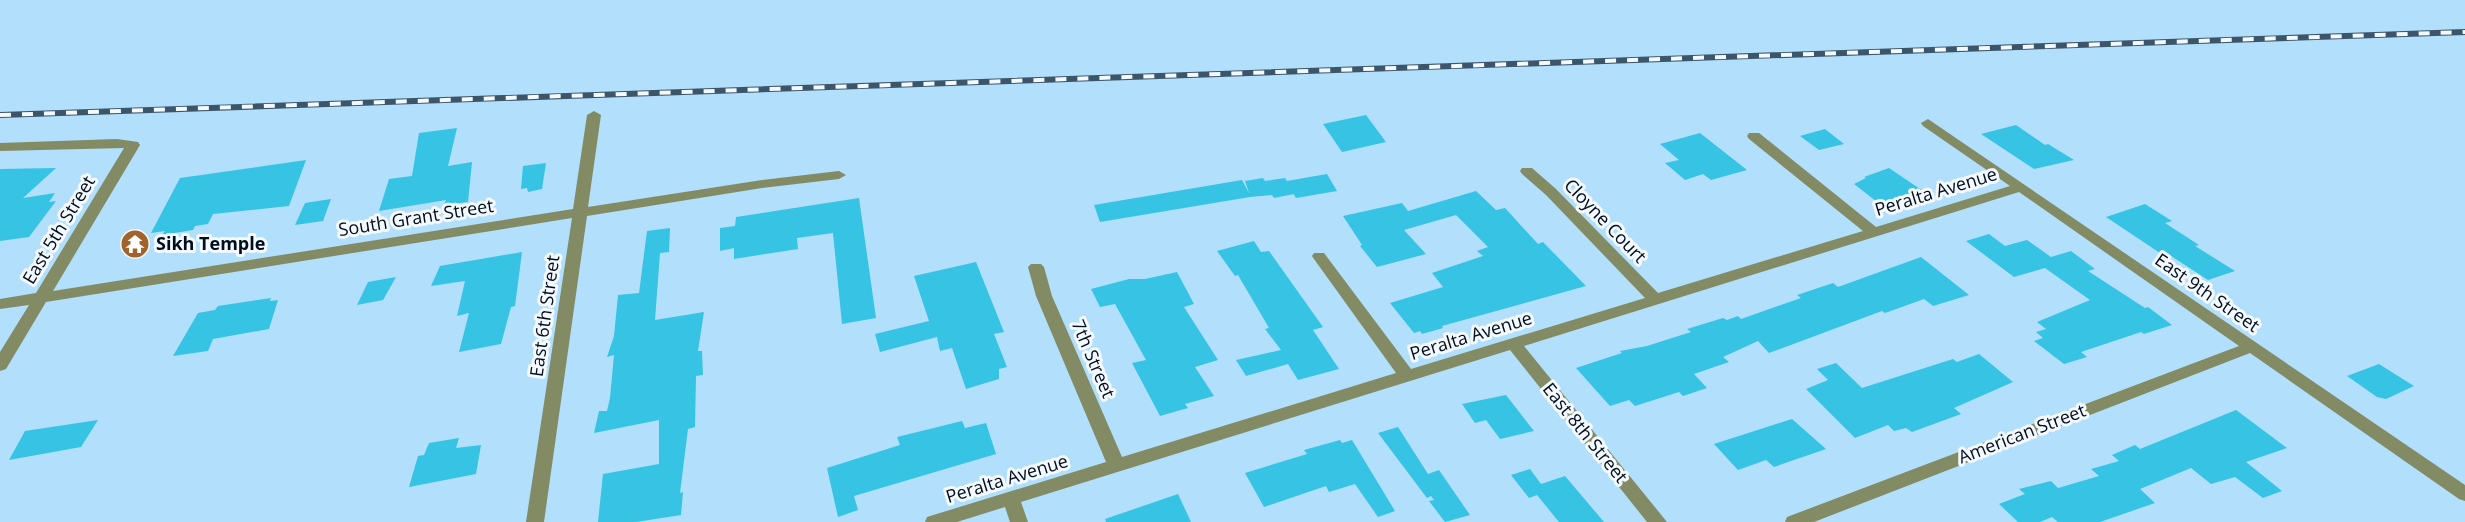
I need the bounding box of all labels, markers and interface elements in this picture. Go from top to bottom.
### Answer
street label: Peralta Avenue [1872,161,2000,221]
street label: East 5th Street [16,171,100,288]
street label: Cloyne Court [1559,173,1652,268]
street label: South Grant Street [337,193,495,241]
temple icon: Sikh Temple [119,228,151,260]
place label: Sikh Temple [156,231,265,255]
street label: East 9th Street [2151,247,2265,337]
street label: East 6th Street [524,254,564,378]
street label: Peralta Avenue [1407,305,1535,365]
street label: 7th Street [1067,316,1121,401]
street label: East 8th Street [1538,377,1634,487]
street label: American Street [1954,398,2089,468]
street label: Peralta Avenue [943,448,1071,508]

